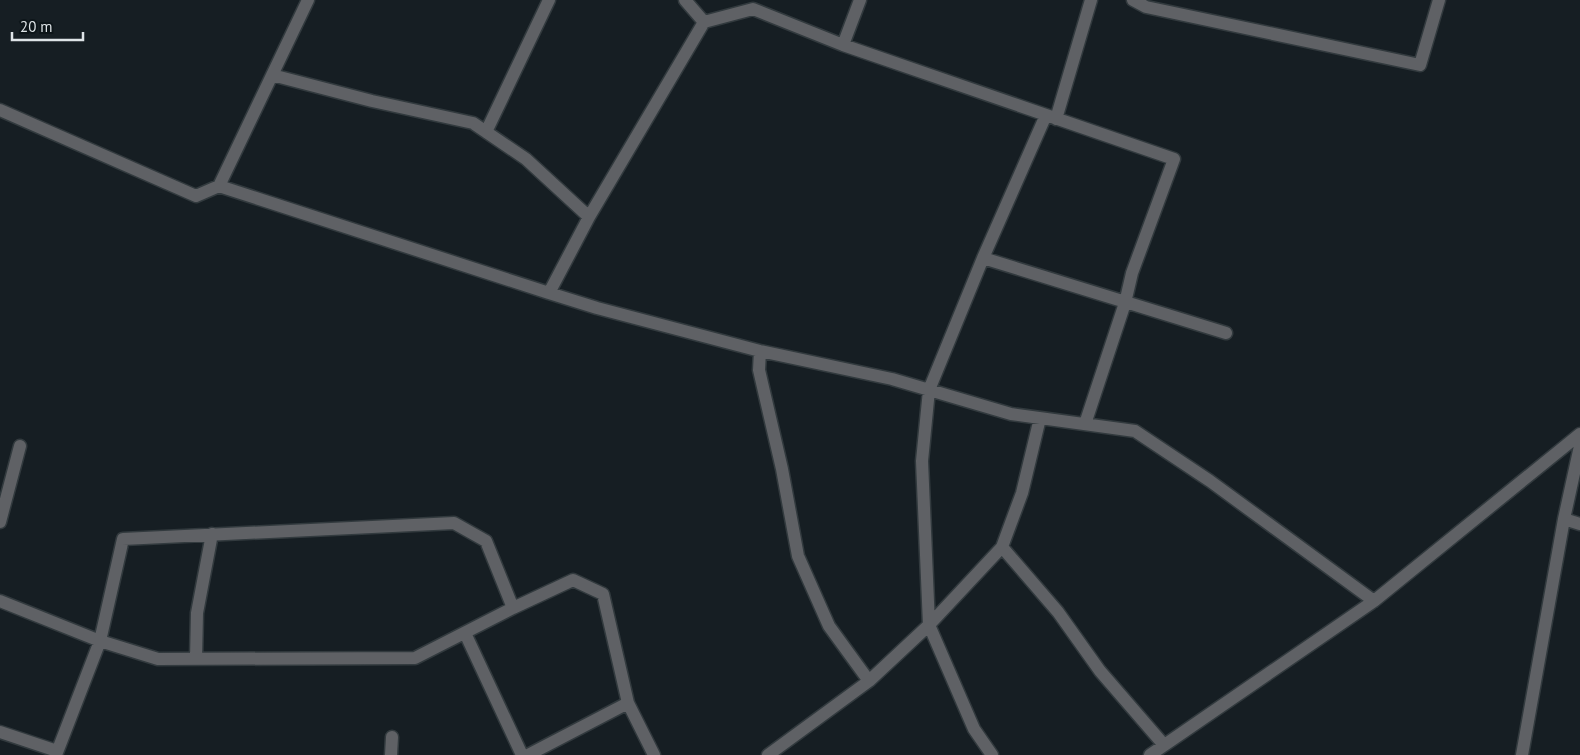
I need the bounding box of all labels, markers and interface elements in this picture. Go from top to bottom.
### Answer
scale bar [12,10,84,42]
text: 20 m [20,17,53,36]

